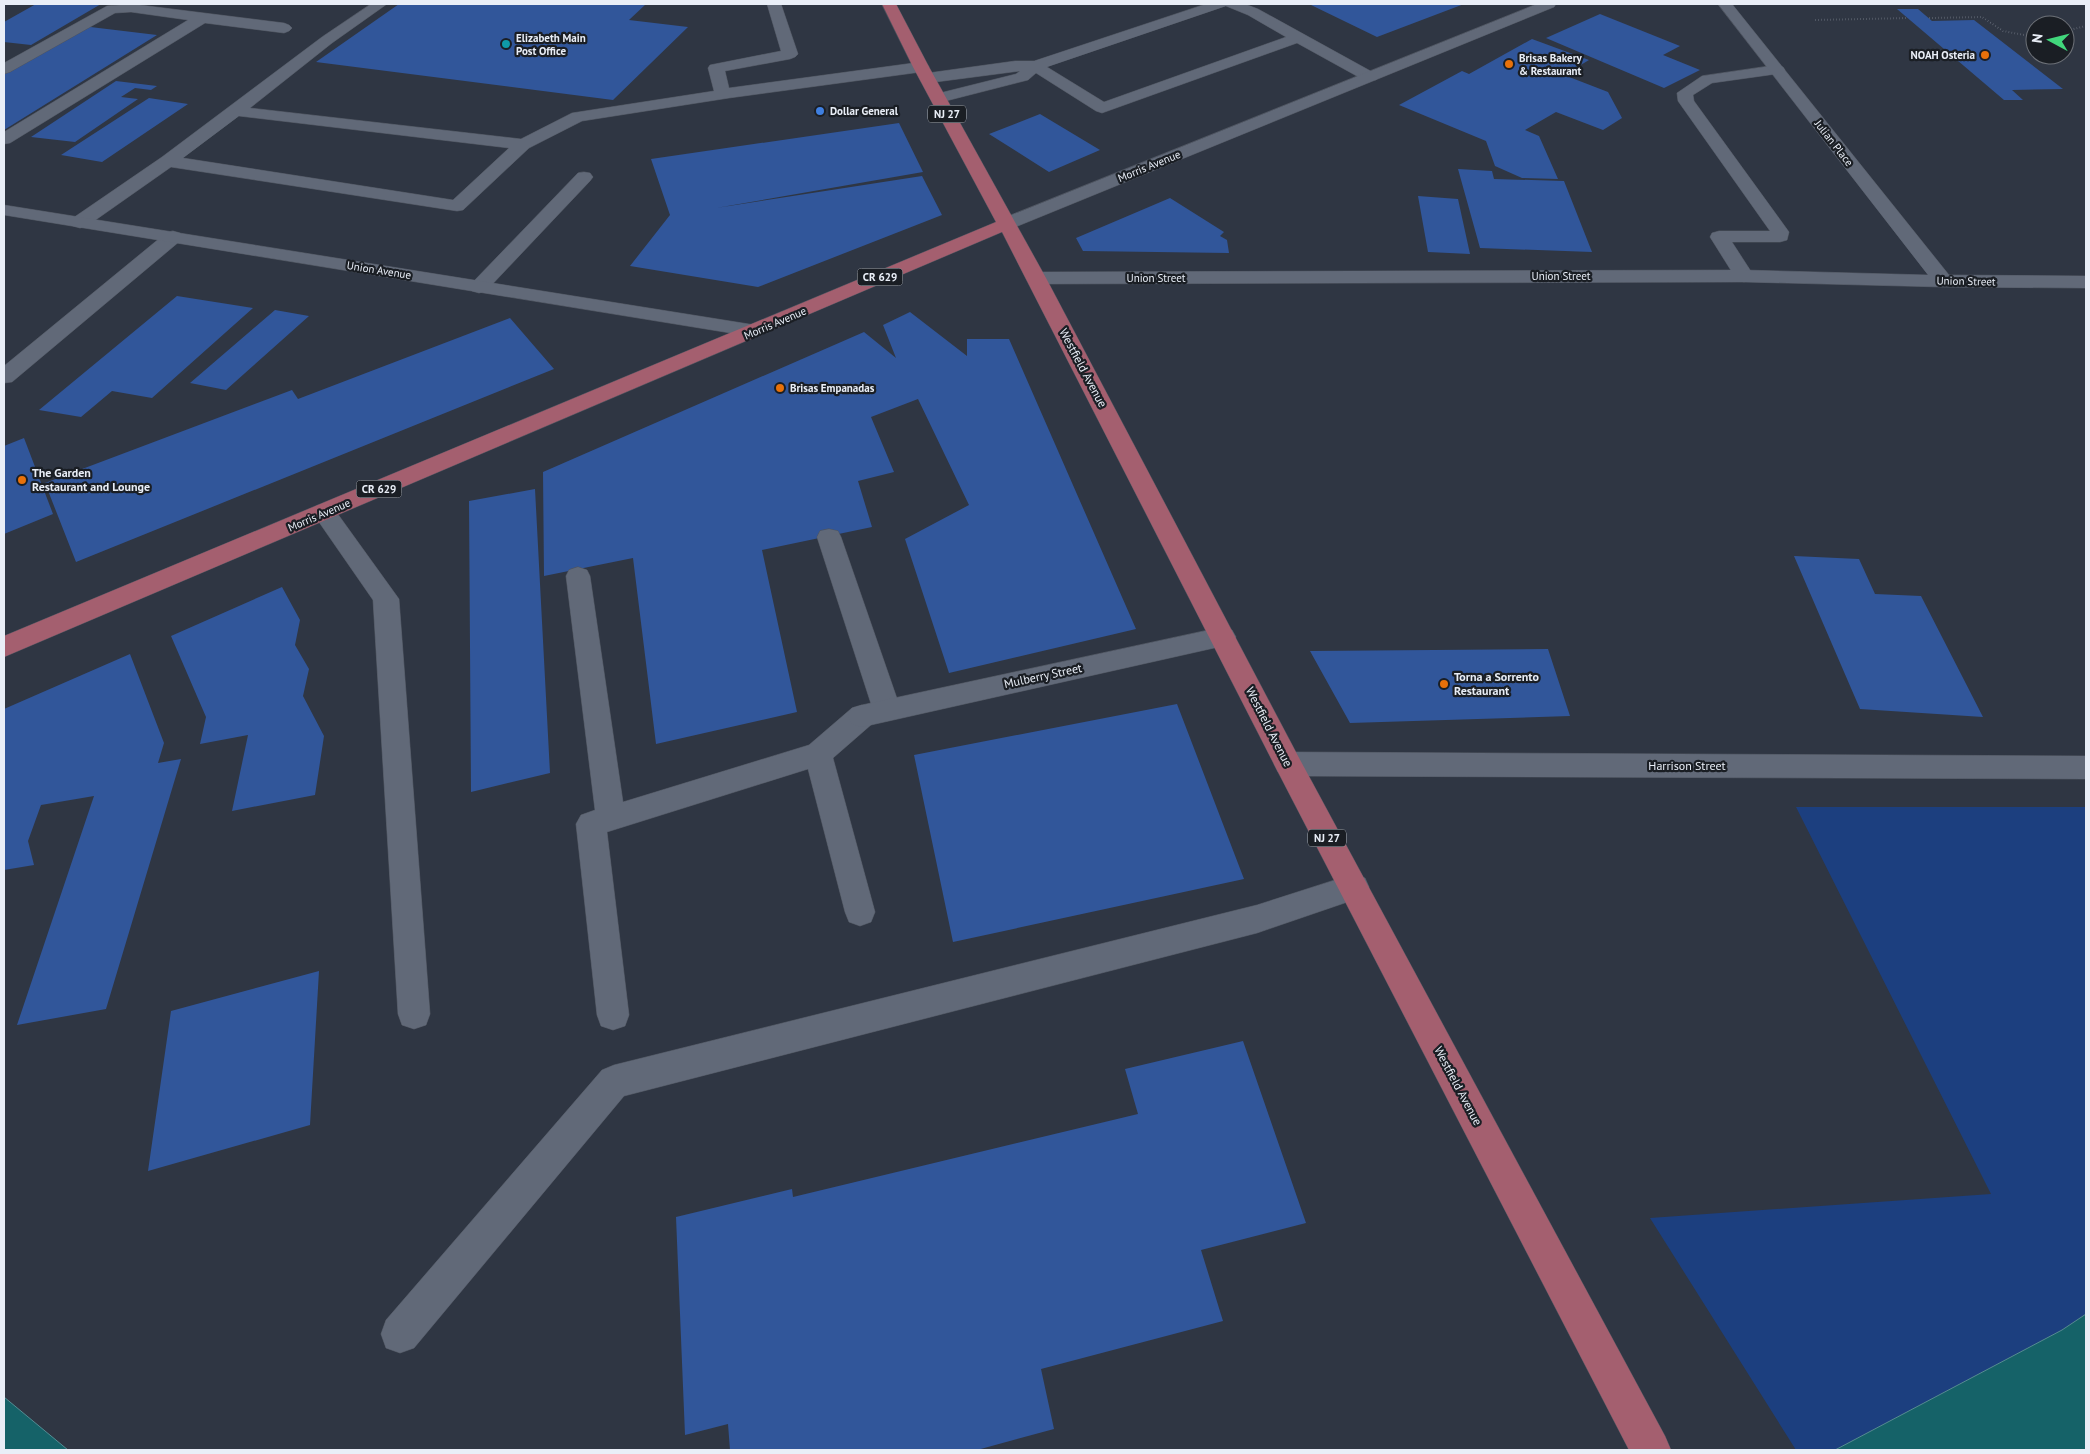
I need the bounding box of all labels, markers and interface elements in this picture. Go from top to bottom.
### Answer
north arrow [2025,15,2075,65]
place label: Elizabeth Main Post Office [516,31,586,58]
text: N [2028,33,2047,44]
marker: Elizabeth Main Post Office [500,38,512,50]
place label: NOAH Osteria [1911,48,1975,62]
marker: NOAH Osteria [1979,49,1991,61]
place label: Brisas Bakery & Restaurant [1519,51,1583,78]
marker: Brisas Bakery & Restaurant [1503,58,1515,70]
place label: Dollar General [830,104,899,118]
marker: Dollar General [814,105,826,117]
road number: NJ 27 [928,106,966,122]
street label: Julian Place [1811,116,1857,169]
street label: Morris Avenue [1116,147,1183,185]
street label: Union Avenue [346,258,413,282]
road number: CR 629 [858,268,902,286]
street label: Union Street [1531,269,1591,283]
street label: Union Street [1126,271,1186,285]
street label: Union Street [1936,273,1996,289]
street label: Morris Avenue [742,303,809,342]
street label: Westfield Avenue [1056,326,1111,410]
place label: Brisas Empanadas [790,381,875,395]
marker: Brisas Empanadas [774,382,786,394]
place label: The Garden Restaurant and Lounge [32,465,150,494]
marker: The Garden Restaurant and Lounge [16,474,28,486]
road number: CR 629 [356,480,402,498]
street label: Morris Avenue [286,495,353,534]
street label: Mulberry Street [1003,660,1083,691]
place label: Torna a Sorrento Restaurant [1454,669,1539,698]
marker: Torna a Sorrento Restaurant [1438,678,1450,690]
street label: Westfield Avenue [1243,684,1296,769]
street label: Harrison Street [1648,758,1726,773]
road number: NJ 27 [1308,830,1346,846]
street label: Westfield Avenue [1431,1044,1486,1128]

